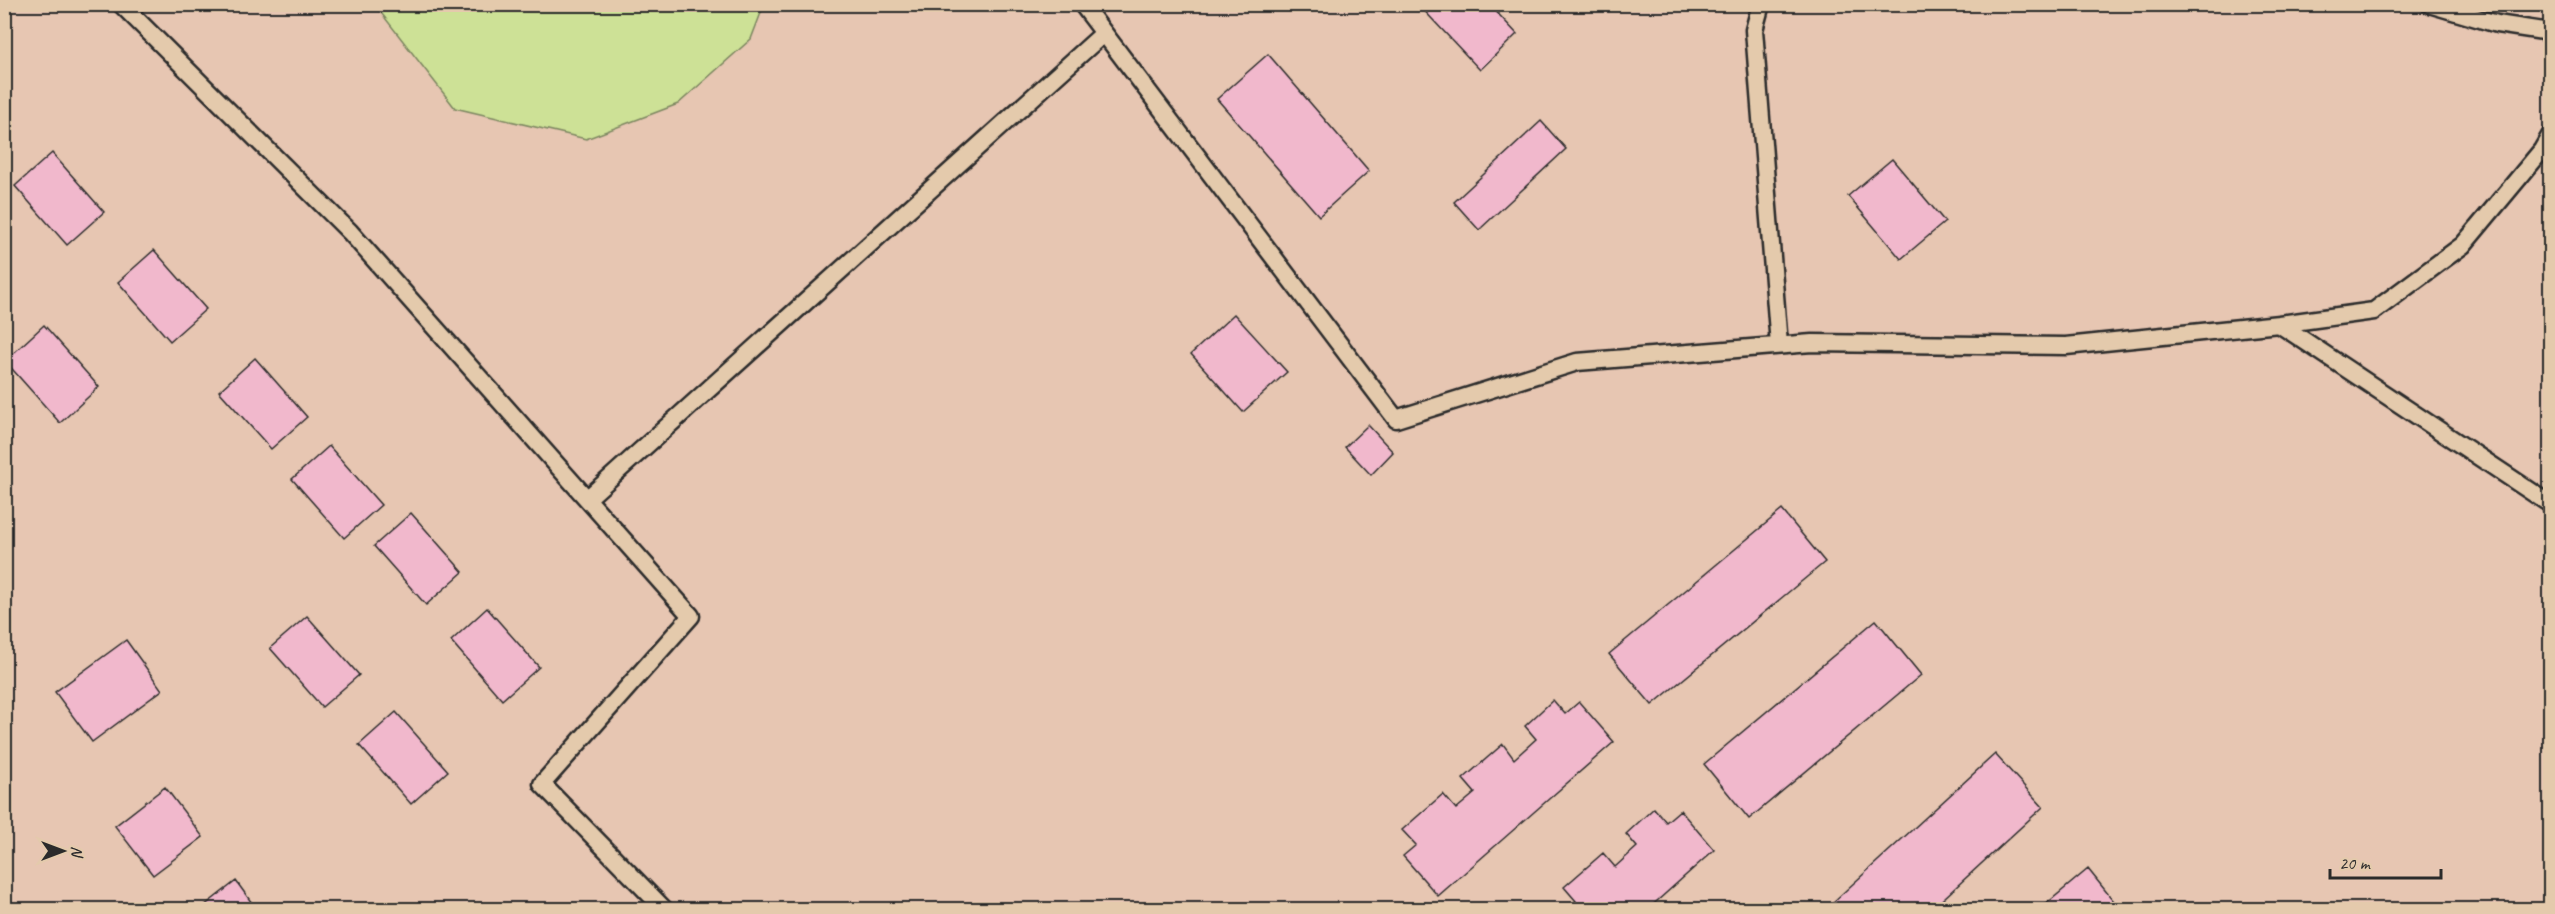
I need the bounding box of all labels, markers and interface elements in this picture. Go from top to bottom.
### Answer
north arrow [33,821,93,881]
scale bar [2330,842,2441,880]
text: N [67,846,87,859]
text: 20 m [2339,852,2372,874]

